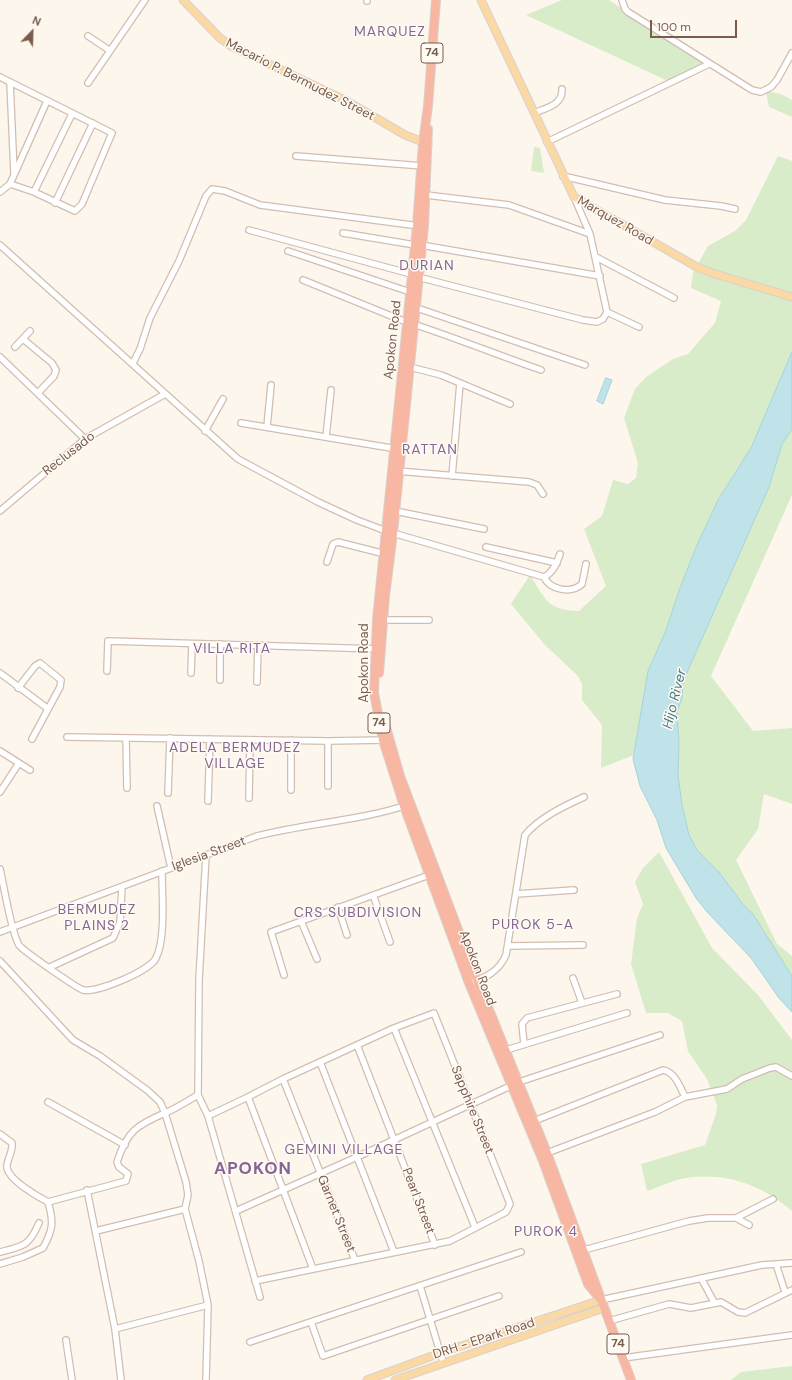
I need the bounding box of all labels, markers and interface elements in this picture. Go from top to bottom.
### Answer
north arrow [12,12,52,52]
scale bar [652,12,739,38]
text: N [30,13,43,29]
text: 100 m [657,19,691,35]
district label: MARQUEZ [354,24,426,40]
street label: Macario P. Bermudez Street [223,36,377,124]
road number: 74 [421,43,443,63]
street label: Marquez Road [574,193,656,249]
district label: DURIAN [399,258,455,274]
street label: Apokon Road [381,300,405,380]
street label: Reclusado [40,429,98,479]
district label: RATTAN [402,442,458,458]
street label: Apokon Road [357,623,373,703]
district label: VILLA RITA [193,641,271,657]
water label: Hijo River [659,667,691,731]
road number: 74 [368,713,390,733]
district label: ADELA BERMUDEZ VILLAGE [169,740,301,772]
street label: Iglesia Street [170,833,248,875]
district label: BERMUDEZ PLAINS 2 [58,902,136,934]
district label: CRS SUBDIVISION [294,905,422,921]
district label: PUROK 5-A [492,917,574,933]
street label: Apokon Road [455,928,499,1008]
street label: Sapphire Street [447,1064,497,1156]
district label: GEMINI VILLAGE [285,1142,403,1158]
district label: APOKON [214,1160,292,1180]
street label: Pearl Street [398,1166,438,1236]
street label: Garnet Street [313,1173,359,1255]
district label: PUROK 4 [514,1224,578,1240]
street label: DRH - EPark Road [431,1315,537,1363]
road number: 74 [607,1334,629,1354]

